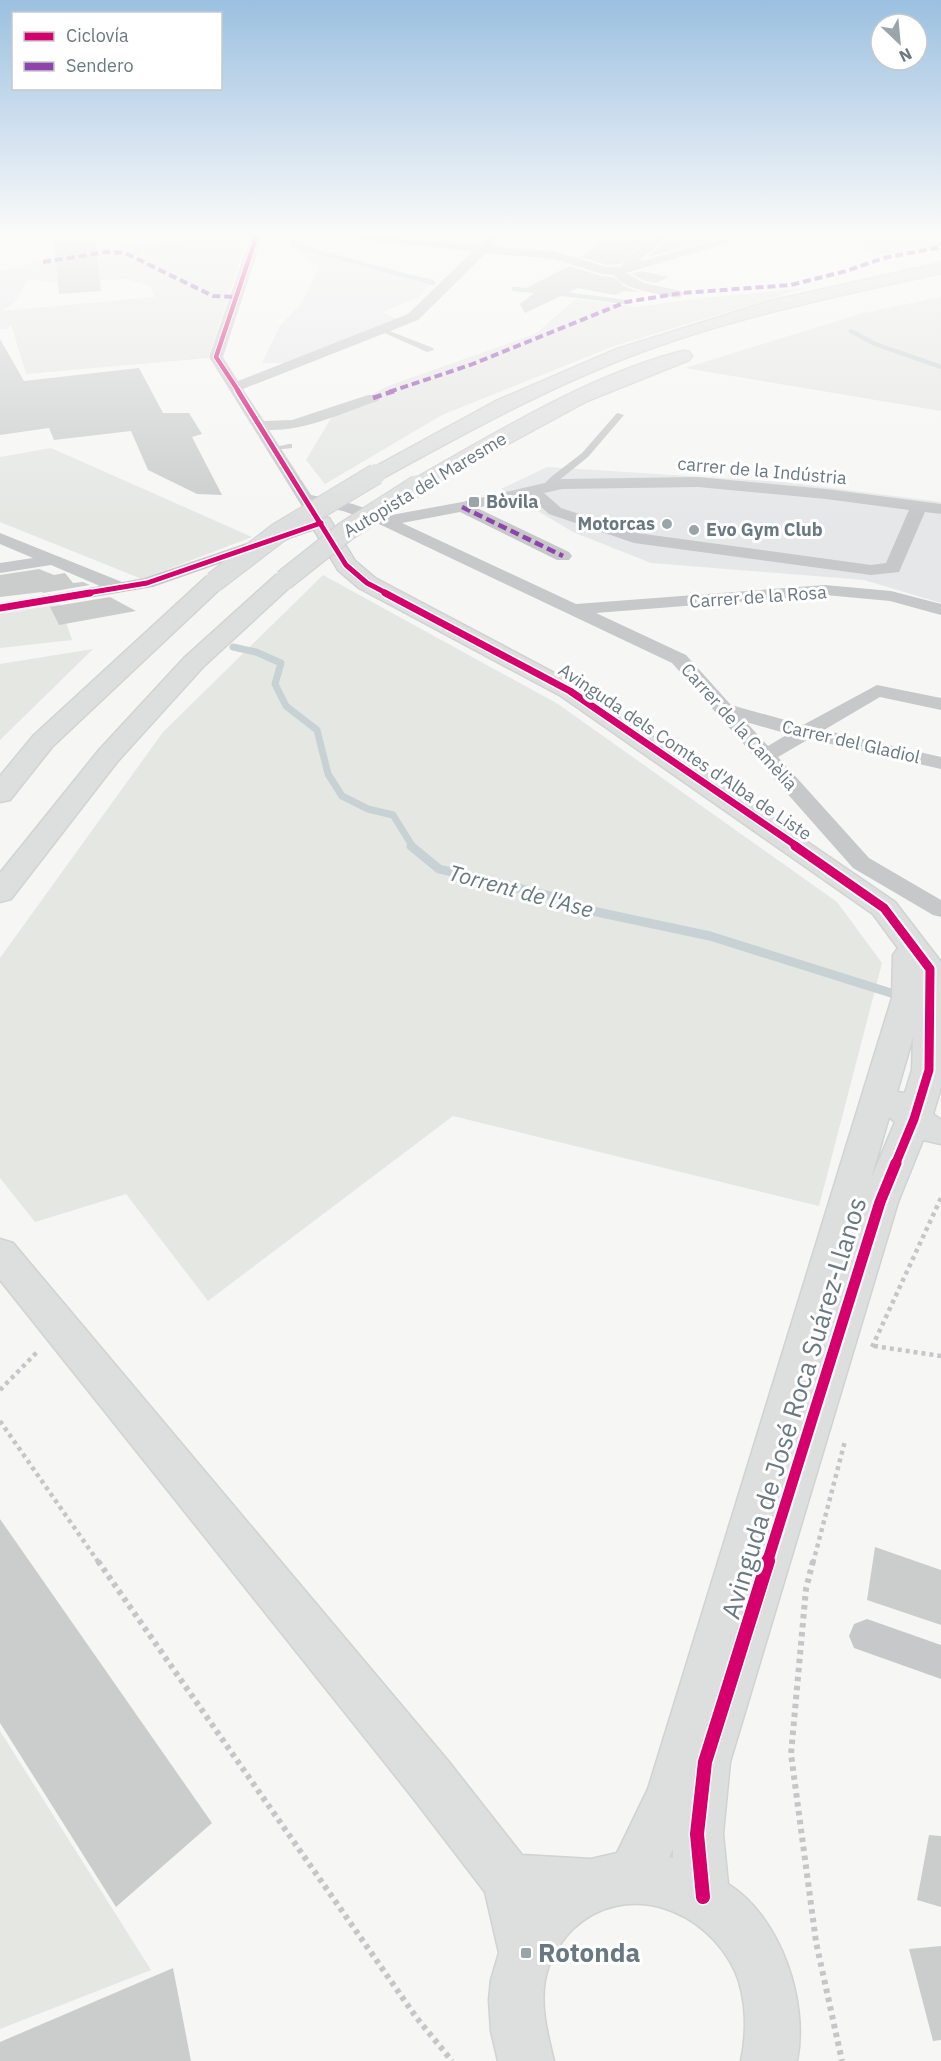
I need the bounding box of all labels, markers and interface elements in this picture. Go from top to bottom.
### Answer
legend [12,12,222,90]
north arrow [869,12,929,72]
text: Ciclovía [66,24,129,47]
text: N [896,44,915,67]
text: Sendero [66,54,133,77]
street label: Autopista del Maresme [339,427,511,542]
street label: carrer de la Indústria [677,452,848,489]
place label: Bòvila [486,490,539,513]
marker: Bòvila [467,495,481,509]
place label: Motorcas [577,512,655,535]
marker: Motorcas [660,517,674,531]
place label: Evo Gym Club [706,518,823,541]
marker: Evo Gym Club [687,523,701,537]
street label: Carrer de la Rosa [688,580,828,613]
street label: Avinguda dels Comtes d'Alba de Liste [554,658,816,845]
street label: Carrer de la Camèlia [676,658,803,795]
street label: Carrer del Gladiol [780,714,923,769]
water label: Torrent de l'Ase [446,857,597,924]
street label: Avinguda de José Roca Suárez-Llanos [713,1193,874,1623]
place label: Rotonda [538,1935,640,1969]
marker: Rotonda [519,1946,533,1960]

